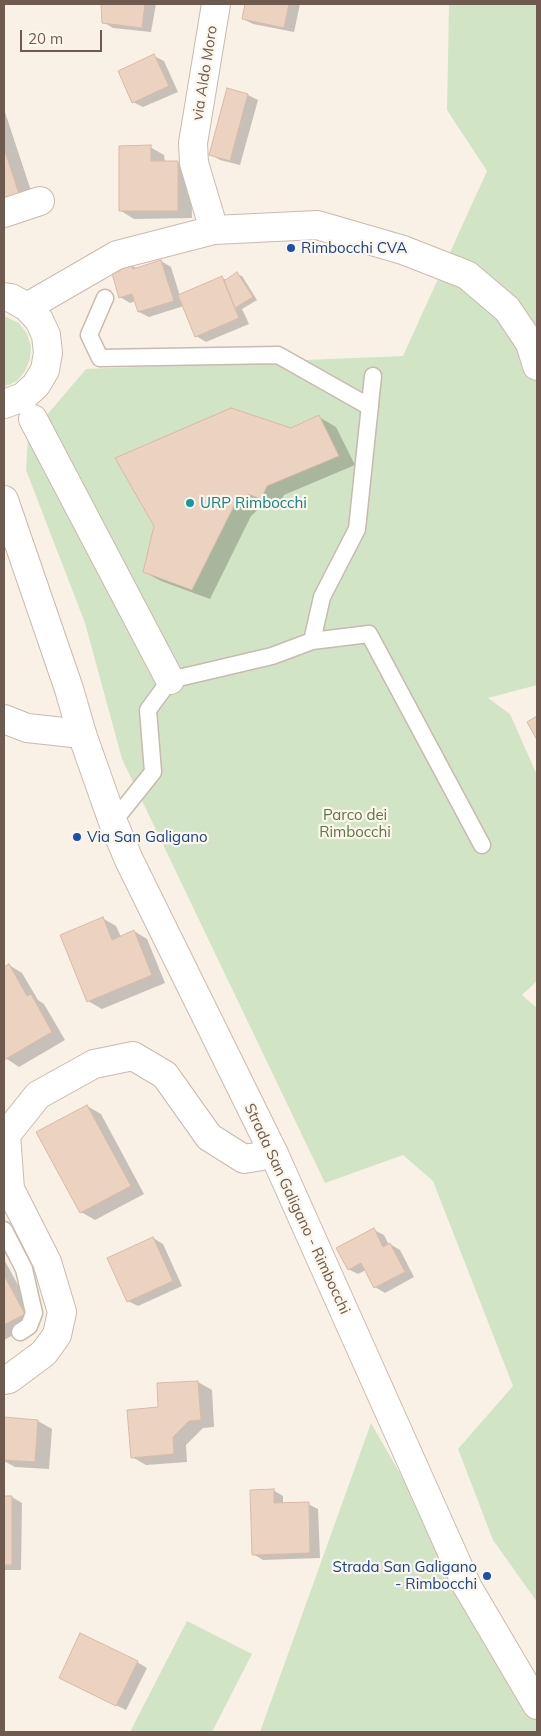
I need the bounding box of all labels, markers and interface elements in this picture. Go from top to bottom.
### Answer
scale bar [22,20,105,52]
street label: via Aldo Moro [189,24,221,122]
text: 20 m [28,29,63,48]
place label: Rimbocchi CVA [301,239,407,257]
marker: Rimbocchi CVA [285,242,297,254]
place label: URP Rimbocchi [200,494,307,512]
marker: URP Rimbocchi [184,497,196,509]
park label: Parco dei Rimbocchi [319,806,391,841]
place label: Via San Galigano [87,828,208,846]
marker: Via San Galigano [71,831,83,843]
street label: Strada San Galigano - Rimbocchi [240,1101,354,1317]
place label: Strada San Galigano - Rimbocchi [333,1558,477,1593]
marker: Strada San Galigano - Rimbocchi [481,1570,493,1582]

